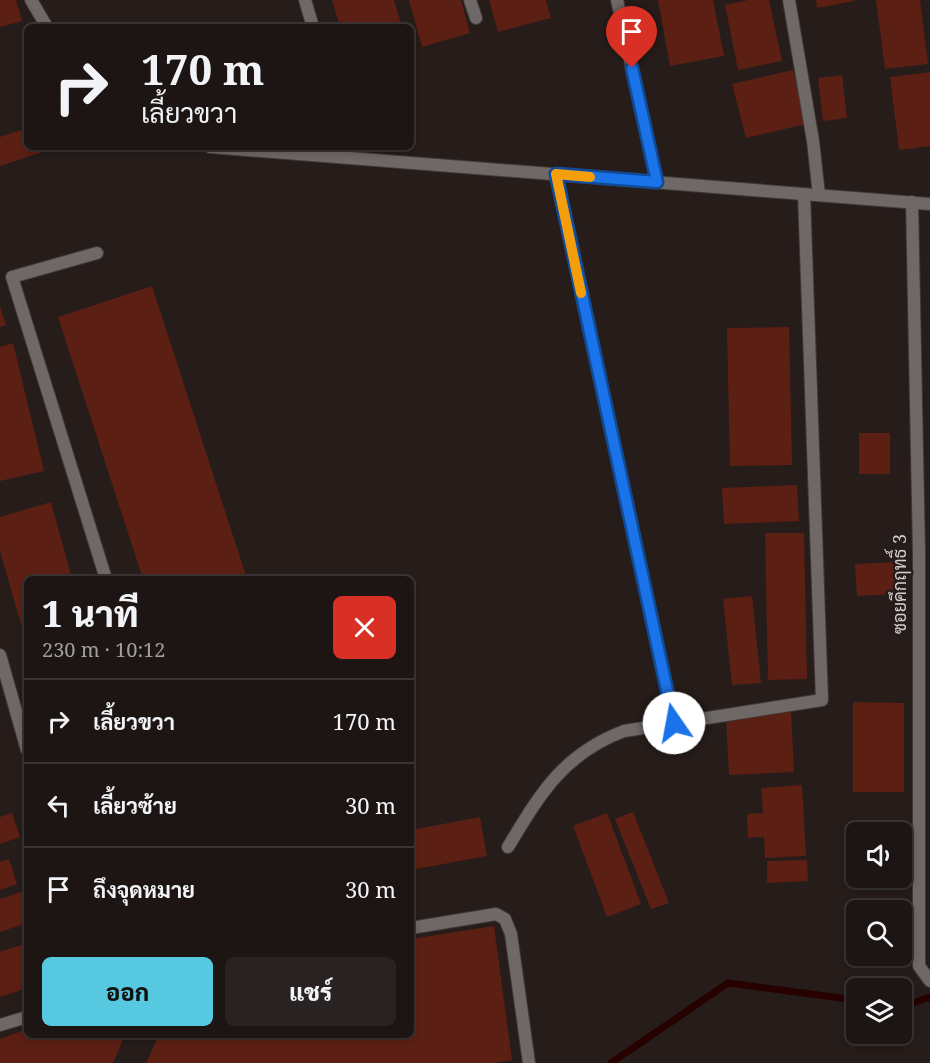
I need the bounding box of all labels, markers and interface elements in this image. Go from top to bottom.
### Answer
pin [606,6,657,68]
icon: arrive [615,15,648,48]
text: 170 m [141,40,265,97]
icon: right [42,48,120,126]
text: เลี้ยวขวา [141,94,237,131]
street label: ซอยคึกฤทธิ์ 3 [884,534,911,634]
text: 1 นาที [42,589,139,638]
button: close [333,596,396,659]
text: 230 m · 10:12 [42,636,165,663]
position arrow [642,691,706,755]
icon: right [42,705,75,738]
text: เลี้ยวขวา [93,706,175,736]
text: 170 m [333,706,396,736]
icon: left [42,789,75,822]
text: เลี้ยวซ้าย [93,790,177,820]
text: 30 m [345,790,396,820]
map controls [846,822,912,1044]
button: sound [846,822,912,888]
icon: arrive [42,873,75,906]
text: ถึงจุดหมาย [93,874,195,904]
text: 30 m [345,874,396,904]
button: search [846,900,912,966]
button: ออก [42,957,213,1026]
button: แชร์ [225,957,396,1026]
button: layers [846,978,912,1044]

